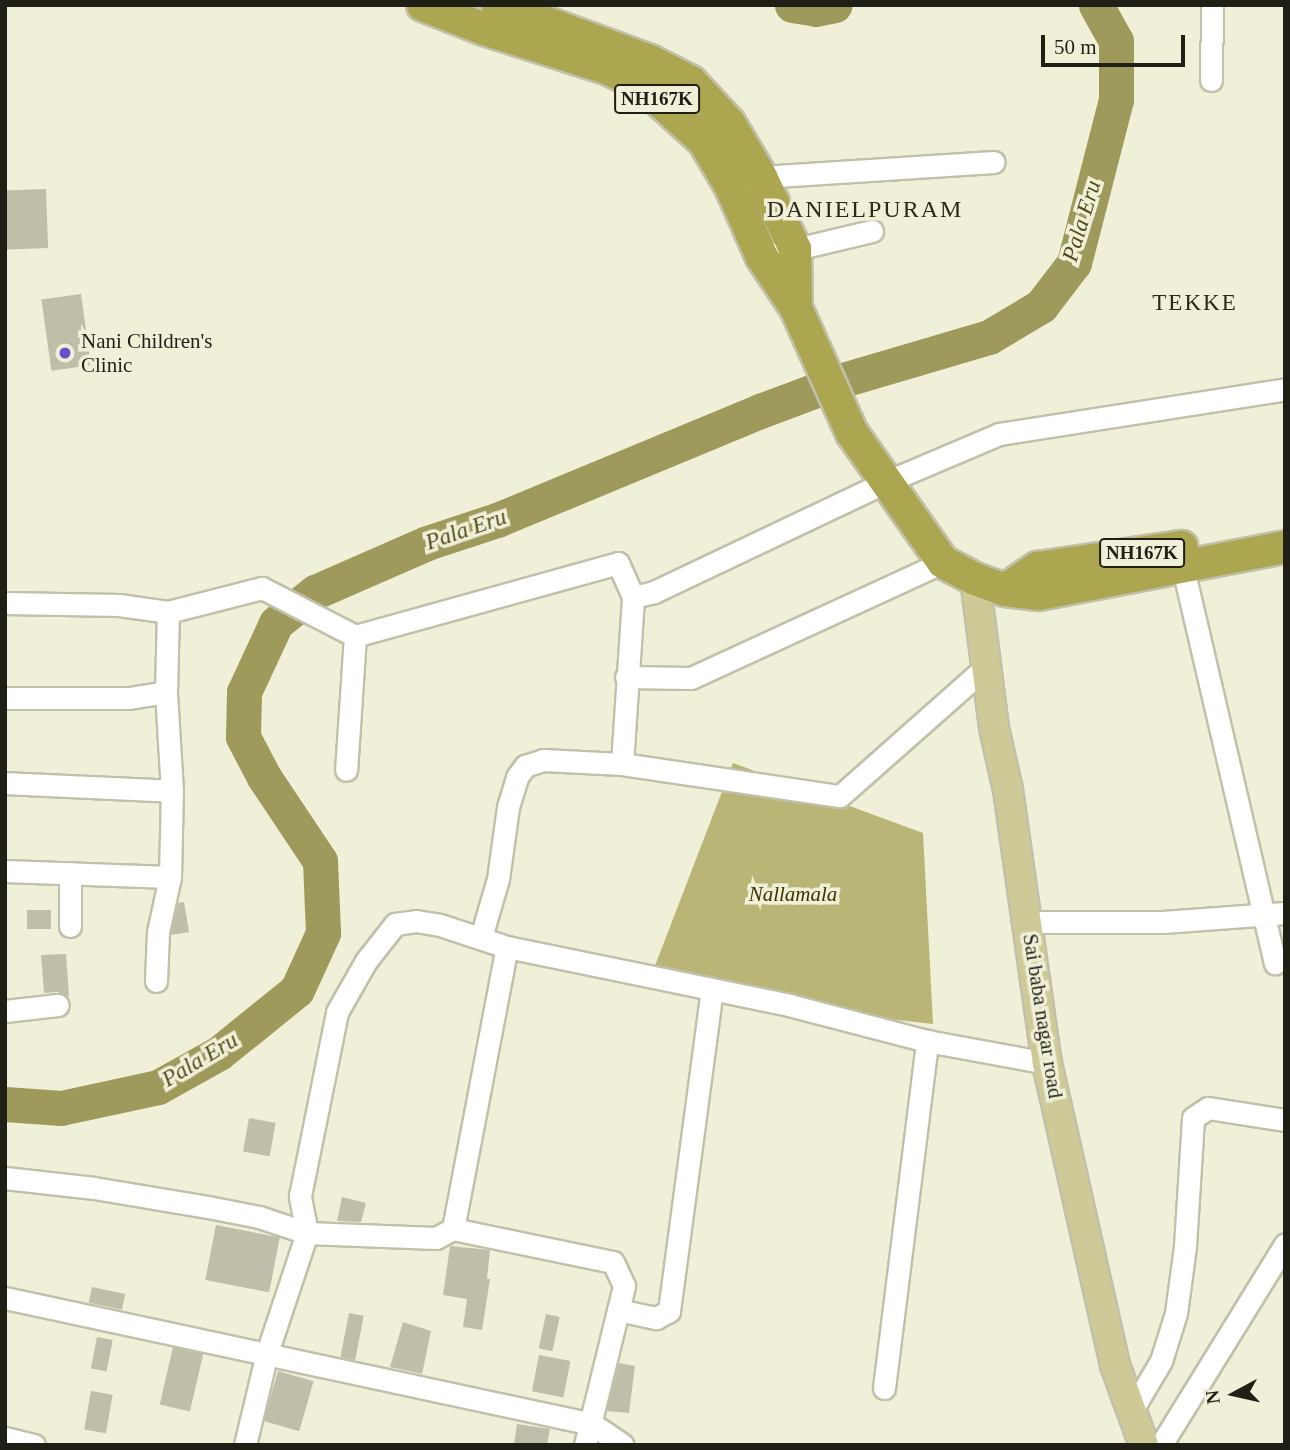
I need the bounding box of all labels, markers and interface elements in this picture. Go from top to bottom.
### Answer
scale bar [1045,21,1188,65]
text: 50 m [1054,35,1097,59]
road number: NH167K [613,83,701,114]
water label: Pala Eru [1057,177,1107,265]
district label: DANIELPURAM [768,196,962,224]
district label: TEKKE [1153,289,1237,317]
place label: Nani Children's Clinic [81,328,213,378]
marker: Nani Children's Clinic [55,343,75,363]
water label: Pala Eru [422,503,510,557]
road number: NH167K [1098,538,1186,568]
park label: Nallamala [749,881,837,907]
street label: Sai baba nagar road [1018,932,1068,1100]
water label: Pala Eru [157,1027,243,1093]
north arrow [1199,1359,1269,1429]
text: N [1201,1389,1224,1405]

